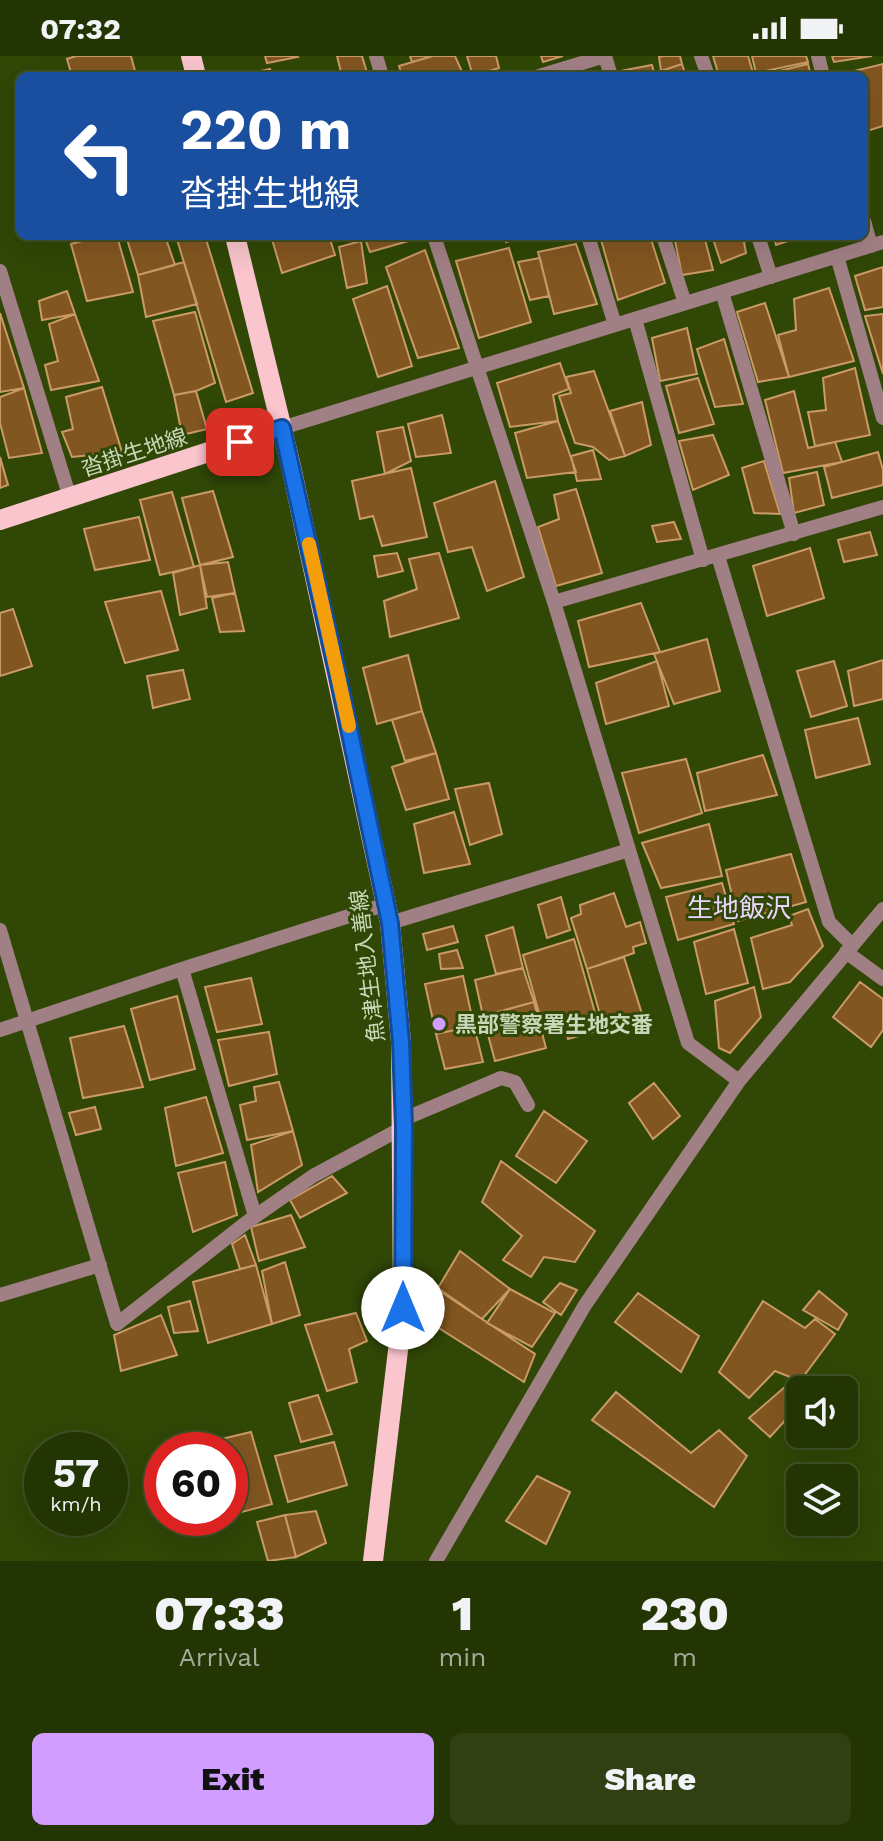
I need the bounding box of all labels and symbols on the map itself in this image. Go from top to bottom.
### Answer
pin [206,408,274,476]
street label: 沓掛生地線 [78,424,190,481]
street label: 魚津生地入善線 [346,888,389,1044]
district label: 生地飯沢 [687,893,791,923]
place label: 黒部警察署生地交番 [455,1012,653,1037]
marker: 黒部警察署生地交番 [430,1015,448,1033]
position arrow [361,1266,445,1350]
speed limit sign: 60 [144,1432,248,1536]

